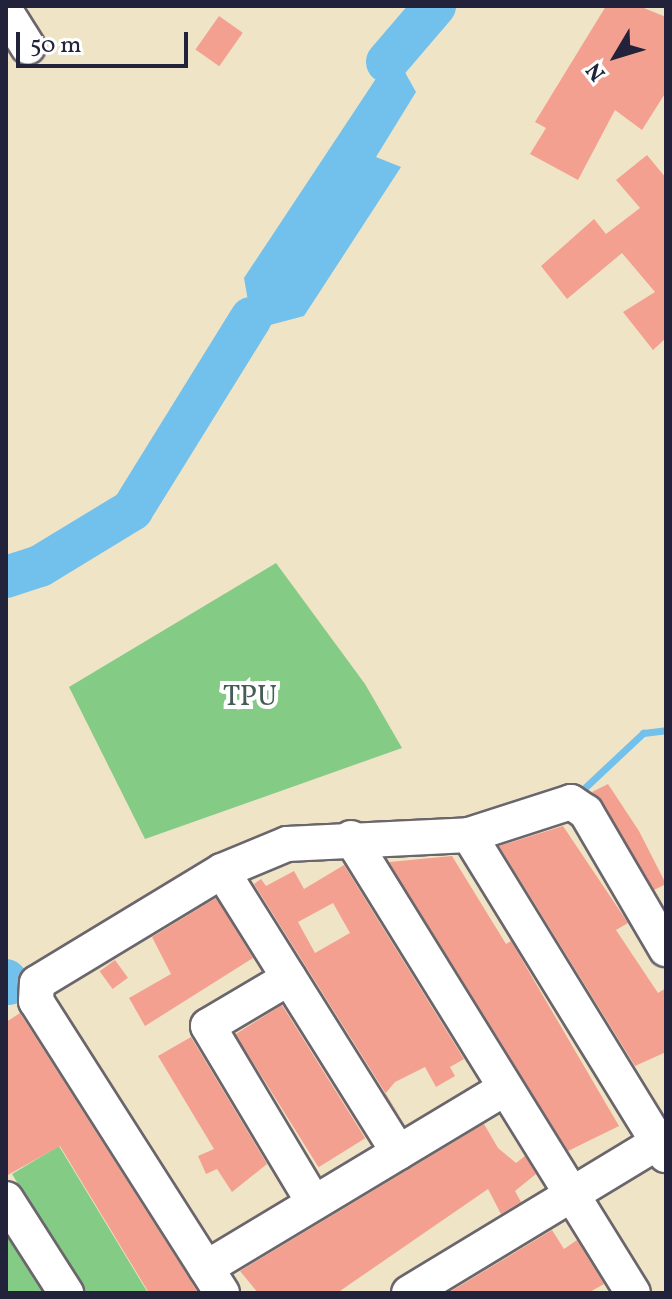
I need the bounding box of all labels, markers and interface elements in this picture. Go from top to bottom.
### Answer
scale bar [20,16,192,66]
north arrow [576,16,656,96]
text: 50 m [30,29,82,63]
text: N [580,55,614,87]
park label: TPU [223,679,277,715]

